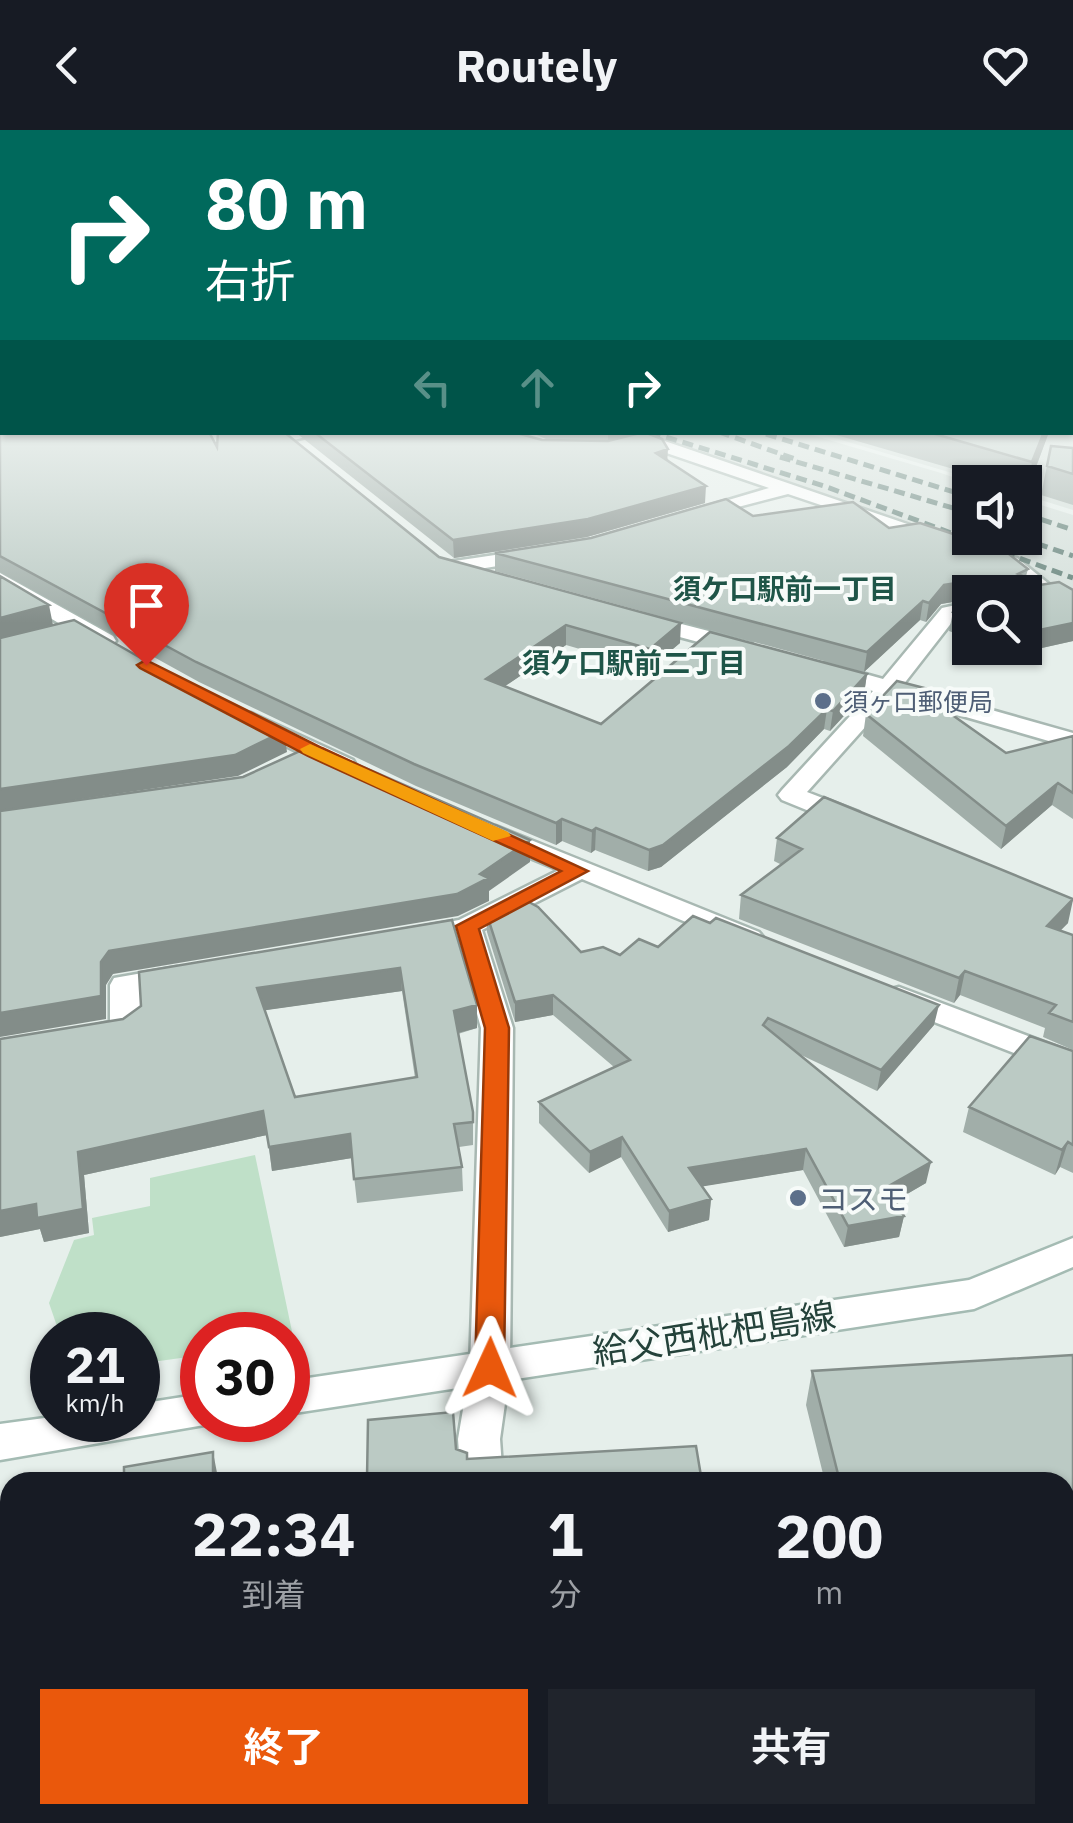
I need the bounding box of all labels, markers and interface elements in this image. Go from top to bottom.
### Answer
text: Routely [456,36,617,94]
icon: back [40,38,95,93]
icon: heart [978,38,1033,93]
text: 80 m [205,157,368,248]
icon: right [40,170,170,300]
text: 右折 [205,251,295,309]
icon: left [405,360,460,415]
icon: ahead [510,360,565,415]
icon: right [615,360,670,415]
map controls [952,465,1042,665]
button: sound [952,465,1042,555]
pin [104,563,189,666]
district label: 須ケ口駅前一丁目 [673,570,897,607]
button: search [952,575,1042,665]
icon: arrive [119,578,174,633]
district label: 須ケ口駅前二丁目 [522,644,746,681]
place label: 須ヶ口郵便局 [843,685,993,718]
marker: 須ヶ口郵便局 [812,690,834,712]
place label: コスモ [818,1179,908,1218]
marker: コスモ [787,1187,809,1209]
street label: 給父西枇杷島線 [589,1291,839,1375]
speed limit sign: 30 [180,1312,310,1442]
position arrow [438,1316,542,1420]
text: 21 [65,1332,125,1397]
text: km/h [66,1386,124,1419]
text: 22:34 [192,1494,356,1573]
text: 1 [547,1494,583,1573]
text: 200 [775,1496,883,1575]
text: m [815,1571,843,1613]
text: 到着 [242,1573,306,1615]
text: 分 [549,1573,581,1615]
button: 終了 [40,1689,528,1804]
button: 共有 [548,1689,1035,1804]

